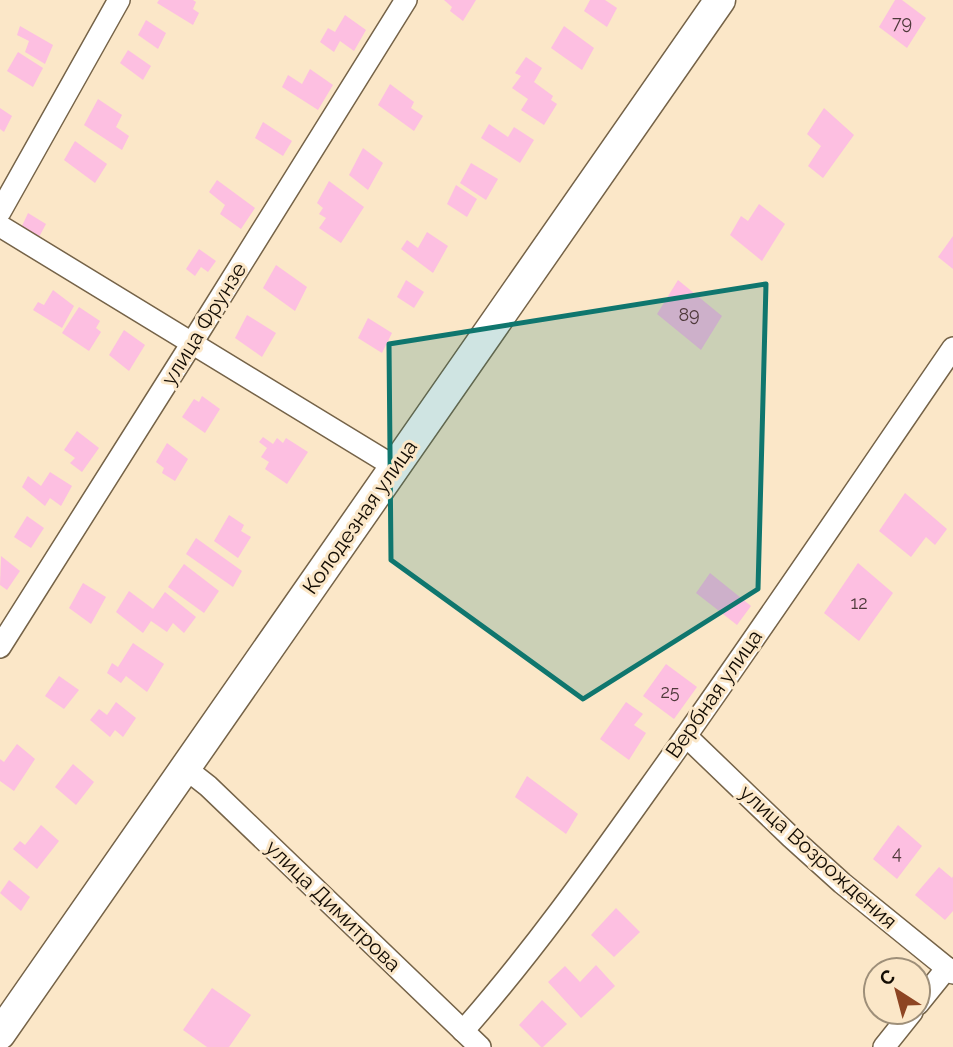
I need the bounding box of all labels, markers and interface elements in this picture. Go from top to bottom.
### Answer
house number: 79 [892,12,912,33]
street label: улица Фрунзе [156,258,251,390]
house number: 89 [678,304,700,325]
street label: Колодезная улица [297,435,422,599]
house number: 12 [850,592,868,613]
street label: Вербная улица [660,625,767,763]
house number: 25 [660,681,680,702]
street label: улица Возрождения [735,779,902,934]
street label: улица Димитрова [261,835,406,977]
house number: 4 [892,842,902,863]
north arrow [862,956,932,1026]
text: С [875,965,899,990]

